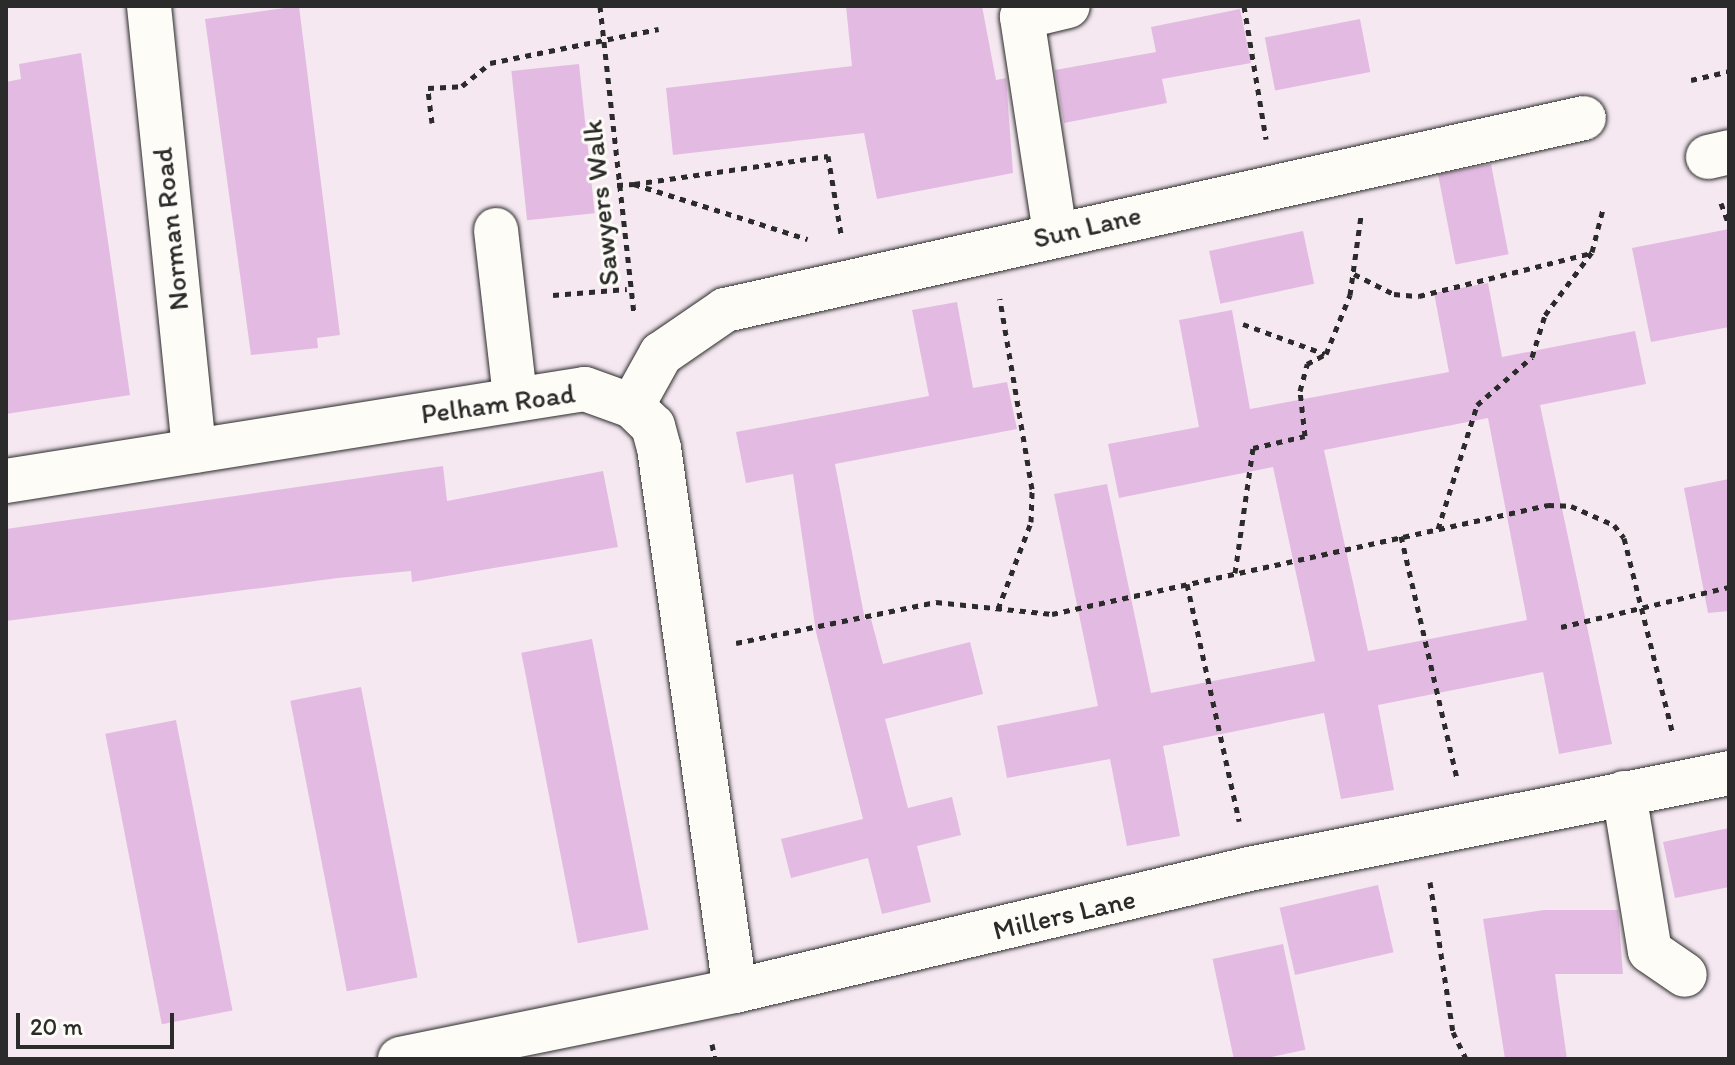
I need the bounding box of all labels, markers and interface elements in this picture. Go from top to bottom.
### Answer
street label: Sawyers Walk [575,119,625,287]
street label: Norman Road [145,146,195,312]
street label: Sun Lane [1029,197,1145,255]
street label: Pelham Road [419,376,577,430]
street label: Millers Lane [989,881,1139,947]
scale bar [20,997,178,1047]
text: 20 m [30,1012,83,1041]

